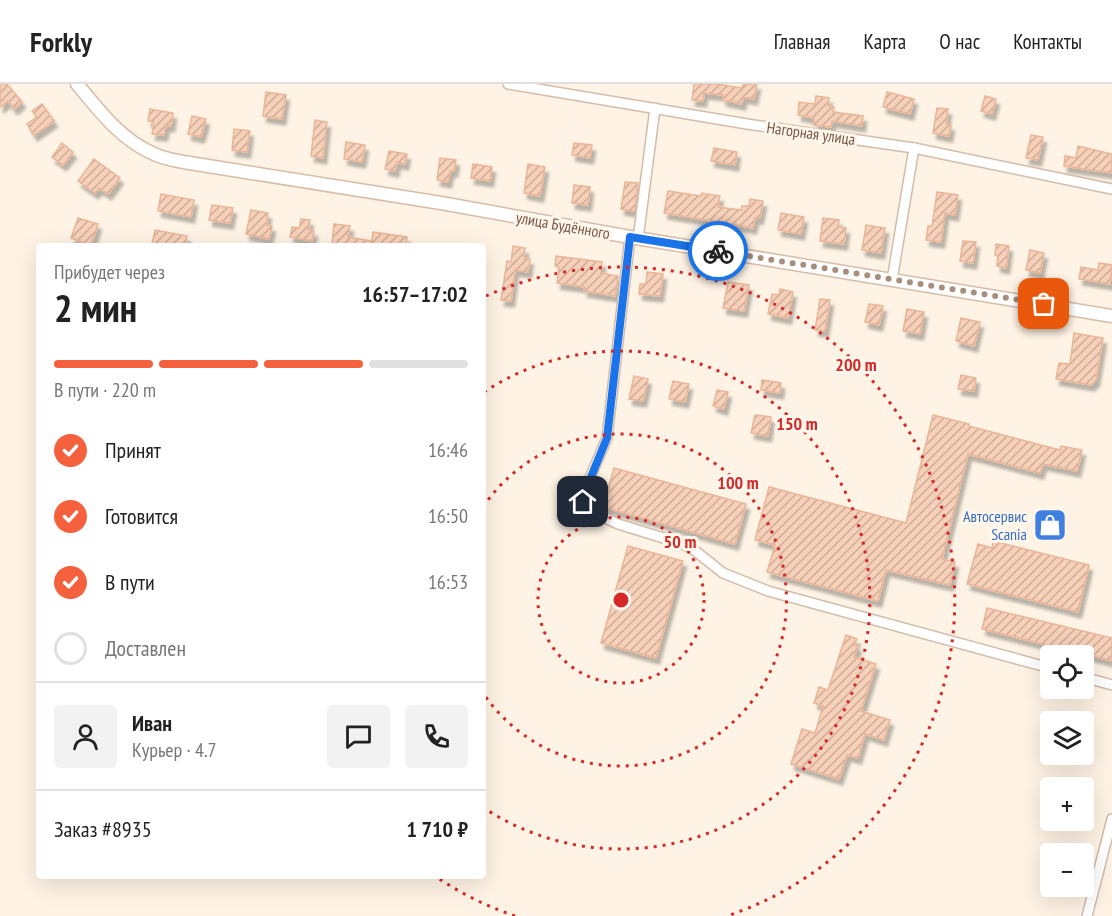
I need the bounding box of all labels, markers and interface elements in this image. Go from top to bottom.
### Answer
text: Forkly [30,23,92,60]
text: Главная [774,28,830,55]
text: Карта [863,28,906,55]
text: О нас [939,28,980,55]
text: Контакты [1013,28,1082,55]
street label: Нагорная улица [766,117,856,149]
street label: улица Будённого [514,207,612,243]
courier [688,221,748,281]
icon: bike [702,235,735,268]
text: Прибудет через [54,259,165,285]
pin [1018,278,1069,329]
text: 16:57–17:02 [362,280,468,308]
text: 2 мин [54,282,137,333]
icon: bag [1027,287,1060,320]
text: 200 m [835,353,877,376]
text: В пути · 220 m [54,377,156,403]
text: 150 m [776,412,818,435]
icon: check [54,434,87,467]
text: Принят [105,436,161,464]
text: 16:46 [428,437,468,463]
text: 100 m [717,471,759,494]
pin [557,476,608,527]
icon: home [566,485,599,518]
icon: check [54,500,87,533]
text: Готовится [105,502,178,530]
text: 16:50 [428,503,468,529]
place label: Автосервис Scania [963,506,1027,544]
shop icon: Автосервис Scania [1032,507,1068,543]
text: 50 m [664,530,696,553]
icon: check [54,566,87,599]
text: В пути [105,568,155,596]
text: 16:53 [428,569,468,595]
centre of rings [611,590,631,610]
text: Доставлен [105,634,186,662]
map controls [1040,645,1094,897]
button: locate [1040,645,1094,699]
button: person [54,705,117,768]
button: chat [327,705,390,768]
button: phone [405,705,468,768]
text: Иван [132,709,172,737]
button: layers [1040,711,1094,765]
text: Курьер · 4.7 [132,737,217,763]
button: + [1040,777,1094,831]
text: Заказ #8935 [54,815,152,843]
text: 1 710 ₽ [406,815,468,843]
button: − [1040,843,1094,897]

